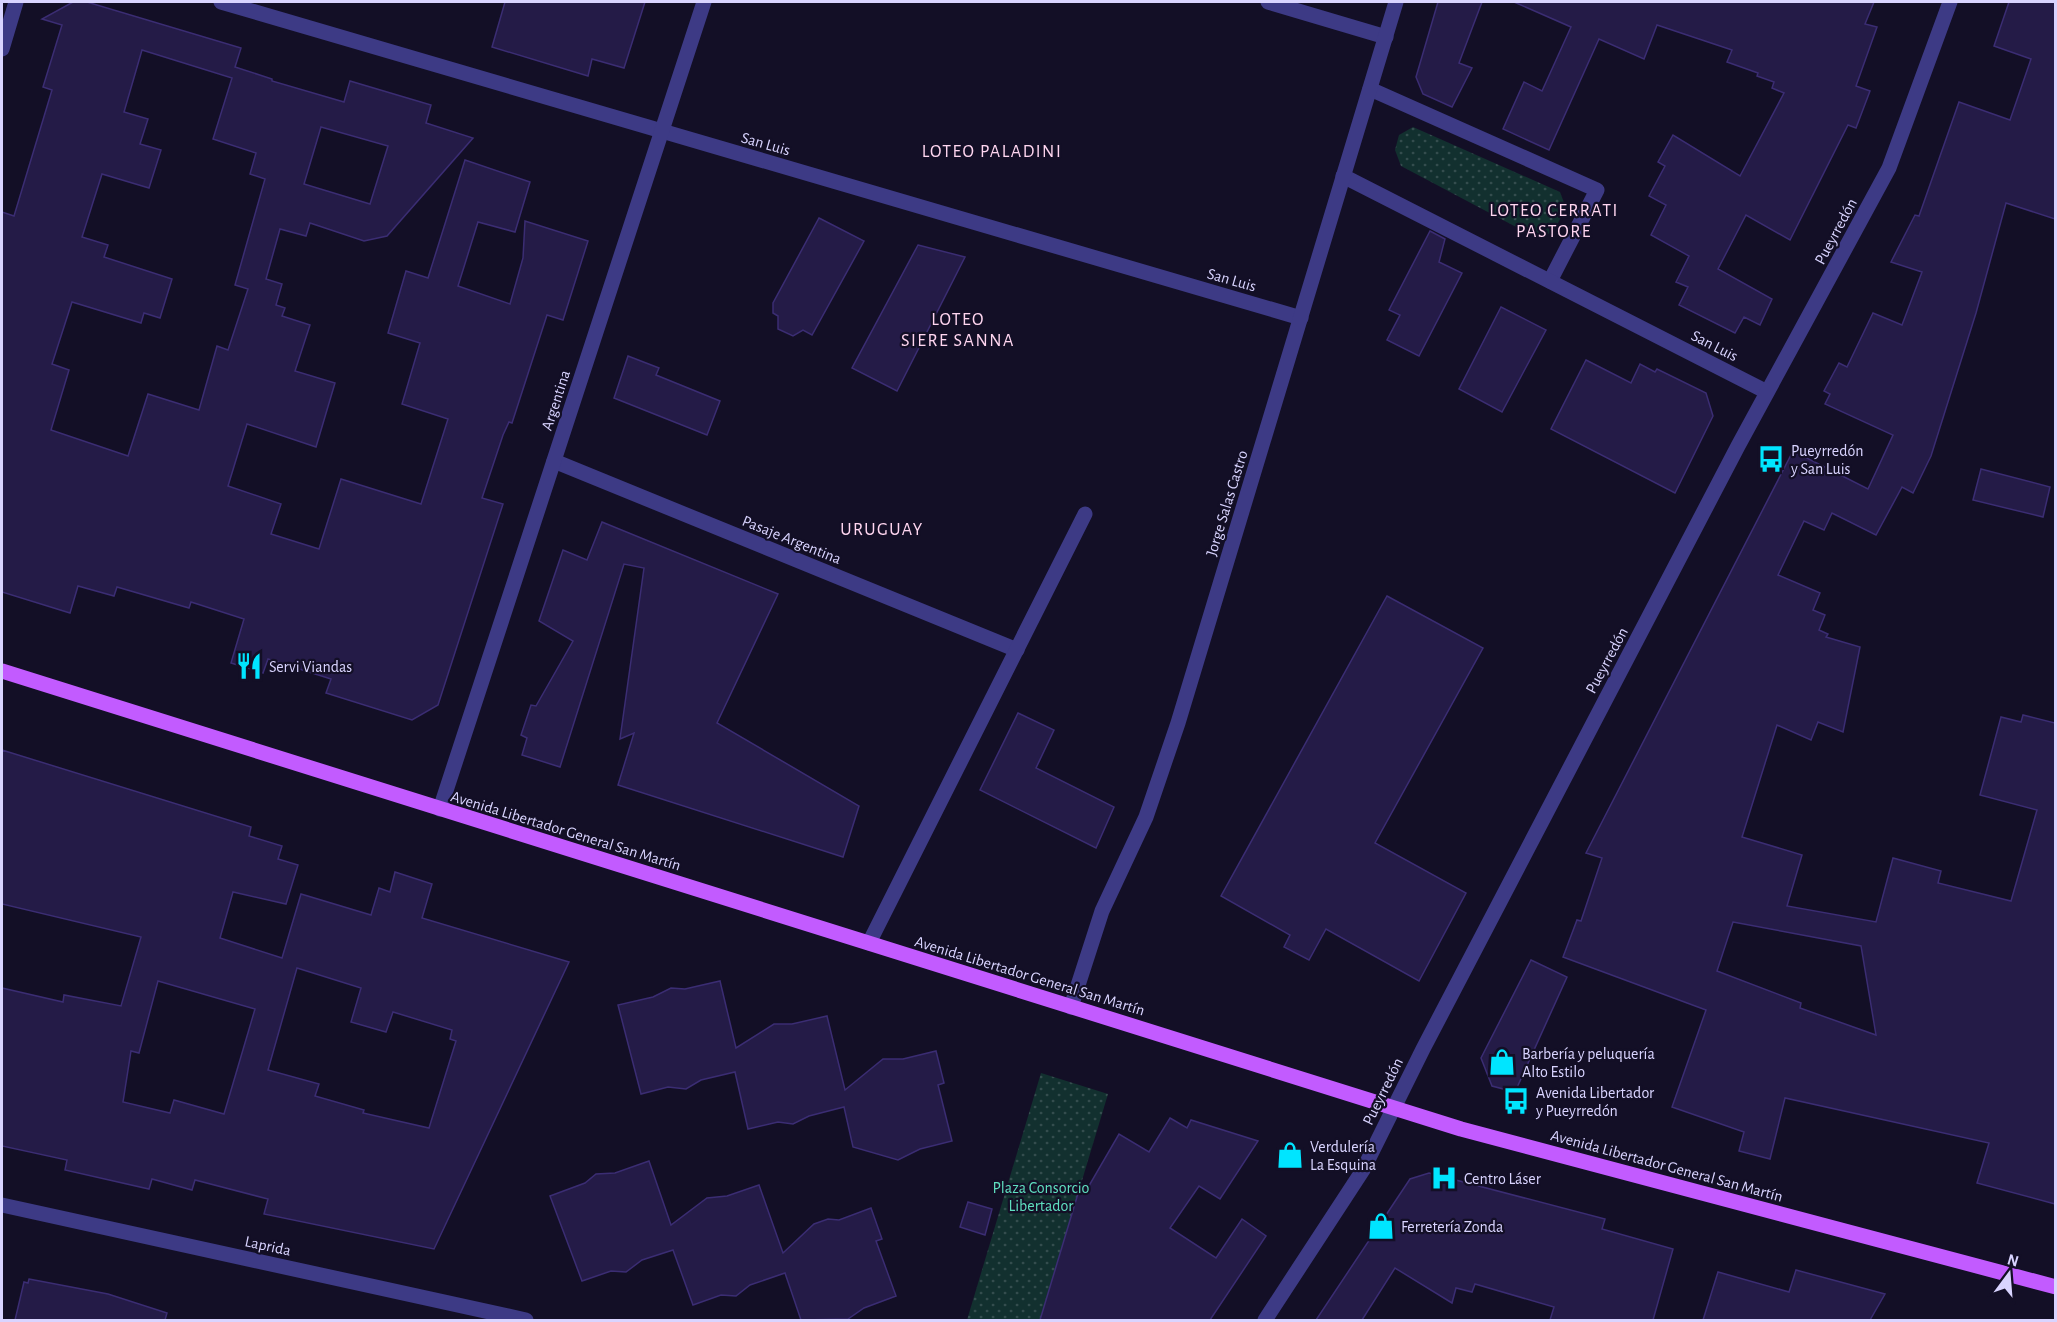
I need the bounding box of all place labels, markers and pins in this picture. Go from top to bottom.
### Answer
place label: Pueyrredón y San Luis [1790,443,1863,478]
bus stop icon: Pueyrredón y San Luis [1756,444,1786,474]
restaurant icon: Servi Viandas [234,651,264,681]
place label: Servi Viandas [269,659,352,675]
place label: Barbería y peluquería Alto Estilo [1522,1046,1655,1080]
shop icon: Barbería y peluquería Alto Estilo [1487,1047,1517,1077]
place label: Avenida Libertador y Pueyrredón [1535,1085,1655,1120]
bus stop icon: Avenida Libertador y Pueyrredón [1501,1086,1531,1116]
place label: Verdulería La Esquina [1310,1139,1376,1173]
shop icon: Verdulería La Esquina [1275,1140,1305,1170]
hospital icon: Centro Láser [1429,1163,1459,1193]
place label: Centro Láser [1464,1171,1542,1187]
shop icon: Ferretería Zonda [1366,1211,1396,1241]
place label: Ferretería Zonda [1401,1219,1503,1235]

